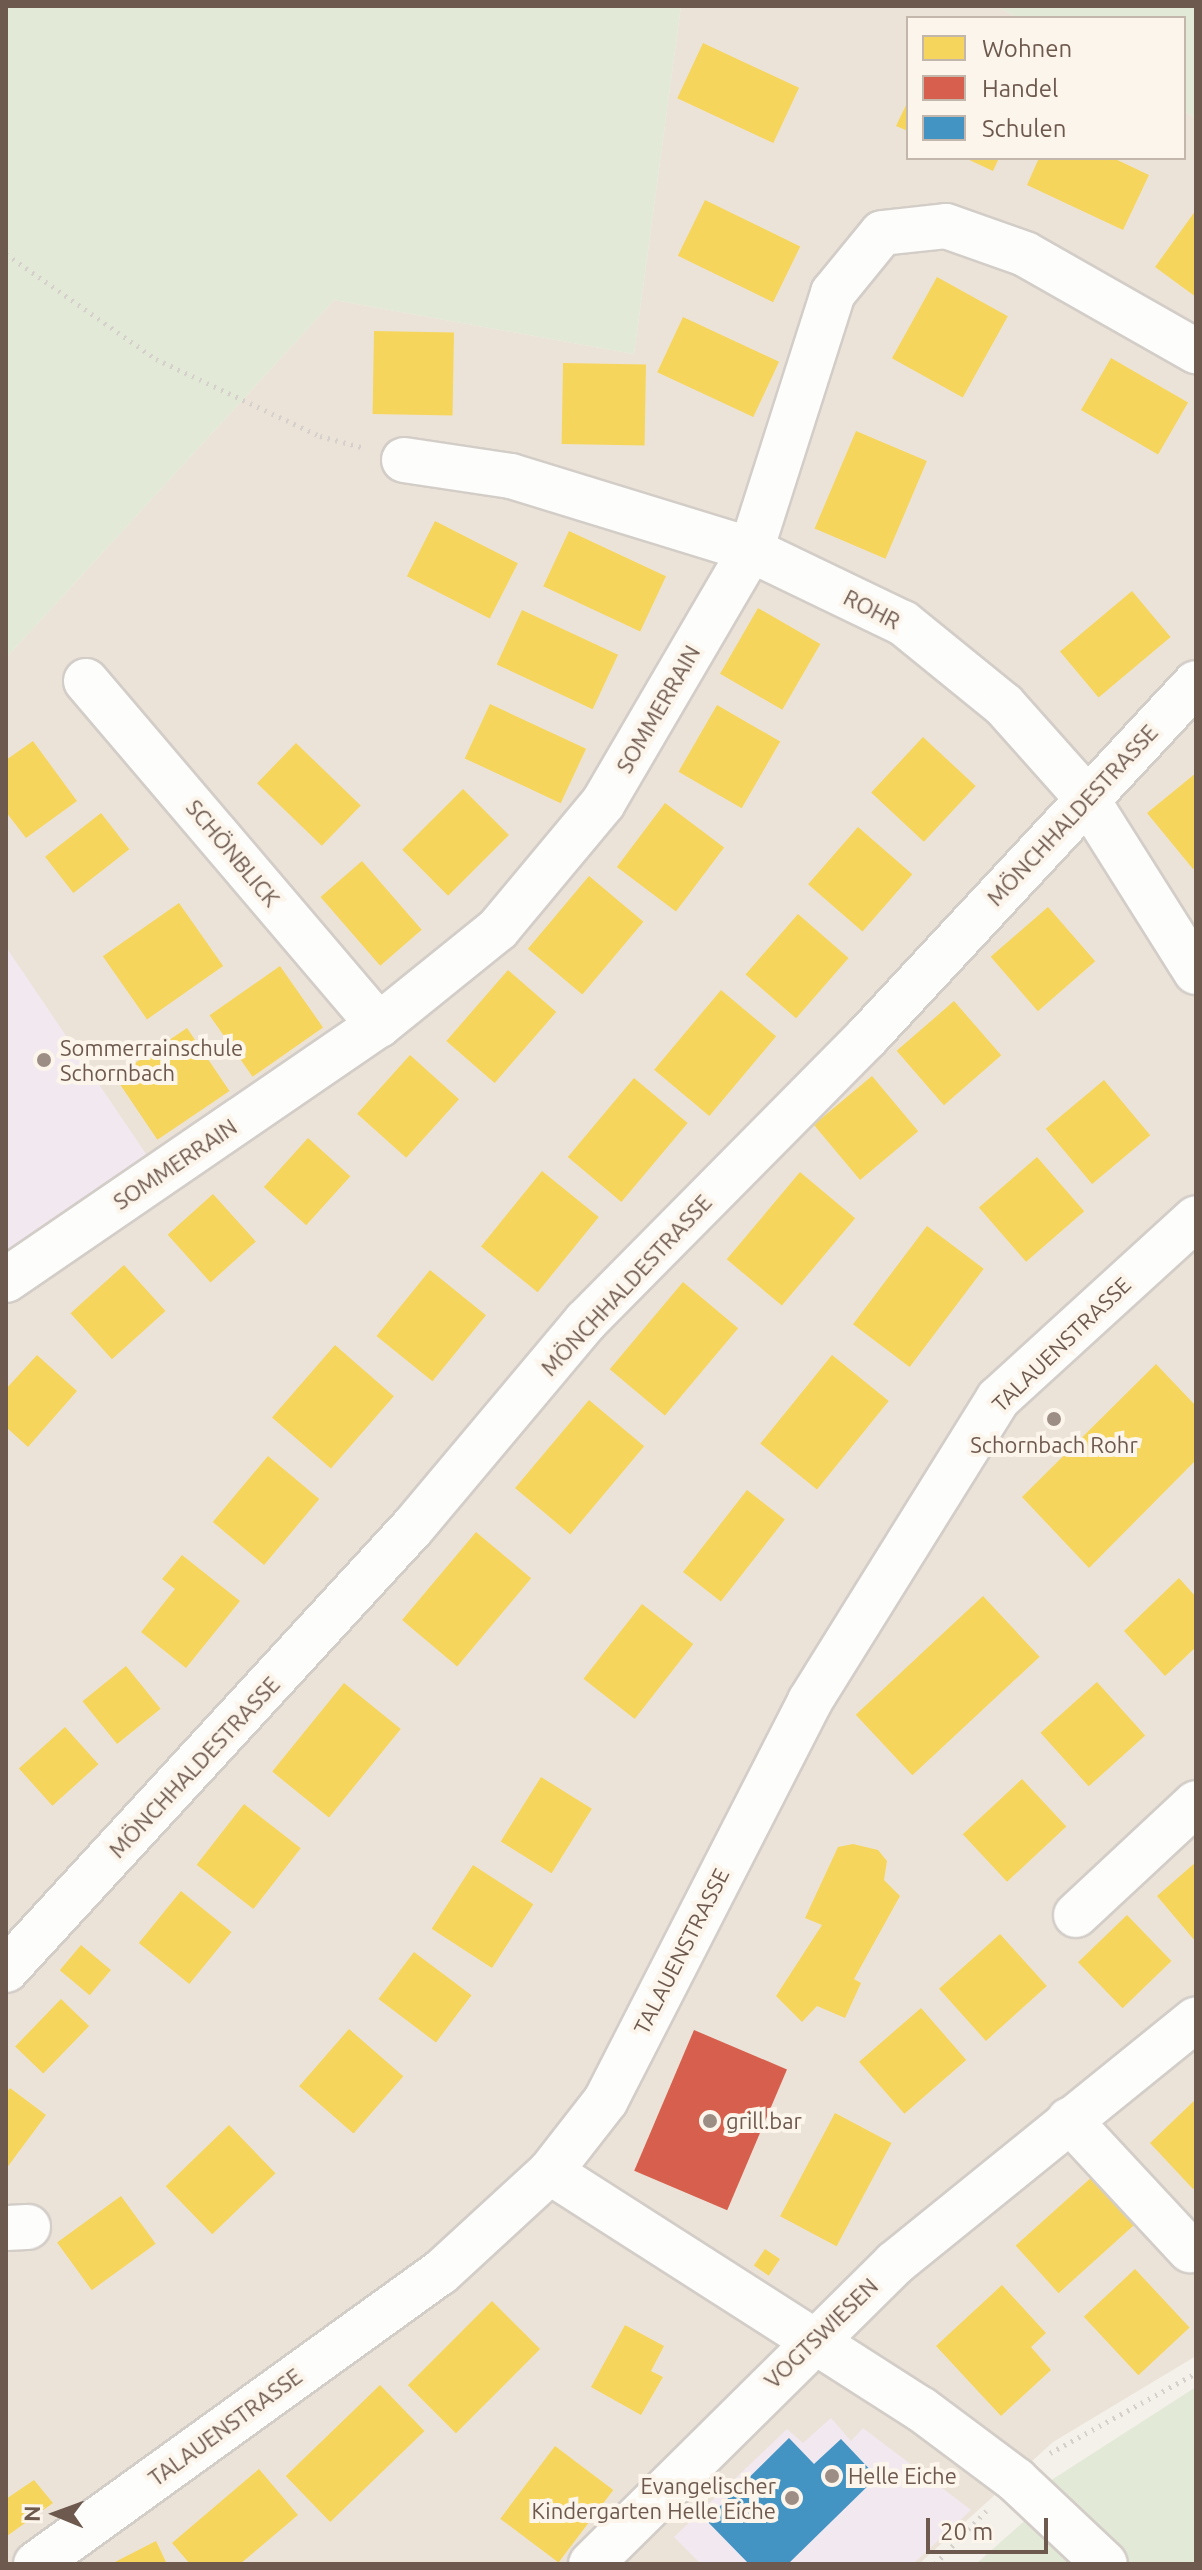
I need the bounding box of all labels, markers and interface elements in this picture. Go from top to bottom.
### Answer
legend [906,16,1186,160]
text: Wohnen [982,35,1072,62]
text: Handel [982,75,1058,102]
text: Schulen [982,115,1066,142]
street label: ROHR [839,584,905,634]
street label: SOMMERRAIN [611,641,705,777]
street label: MÖNCHHALDESTRASSE [981,719,1163,911]
street label: SCHÖNBLICK [181,794,285,912]
place label: Sommerrainschule Schornbach [60,1034,243,1086]
marker: Sommerrainschule Schornbach [35,1051,53,1069]
street label: SOMMERRAIN [108,1113,242,1215]
street label: MÖNCHHALDESTRASSE [535,1189,717,1381]
street label: TALAUENSTRASSE [986,1271,1136,1417]
marker: Schornbach Rohr [1045,1410,1063,1428]
place label: Schornbach Rohr [970,1432,1138,1458]
street label: MÖNCHHALDESTRASSE [103,1671,285,1863]
street label: TALAUENSTRASSE [628,1864,734,2038]
place label: grill.bar [726,2108,802,2134]
marker: grill.bar [701,2112,719,2130]
street label: VOGTSWIESEN [759,2272,883,2394]
street label: TALAUENSTRASSE [143,2363,307,2491]
place label: Helle Eiche [848,2463,957,2489]
marker: Helle Eiche [823,2467,841,2485]
place label: Evangelischer Kindergarten Helle Eiche [531,2472,776,2524]
north arrow [16,2474,96,2554]
marker: Evangelischer Kindergarten Helle Eiche [783,2489,801,2507]
scale bar [930,2502,1052,2552]
text: N [19,2505,44,2522]
text: 20 m [940,2518,993,2545]

